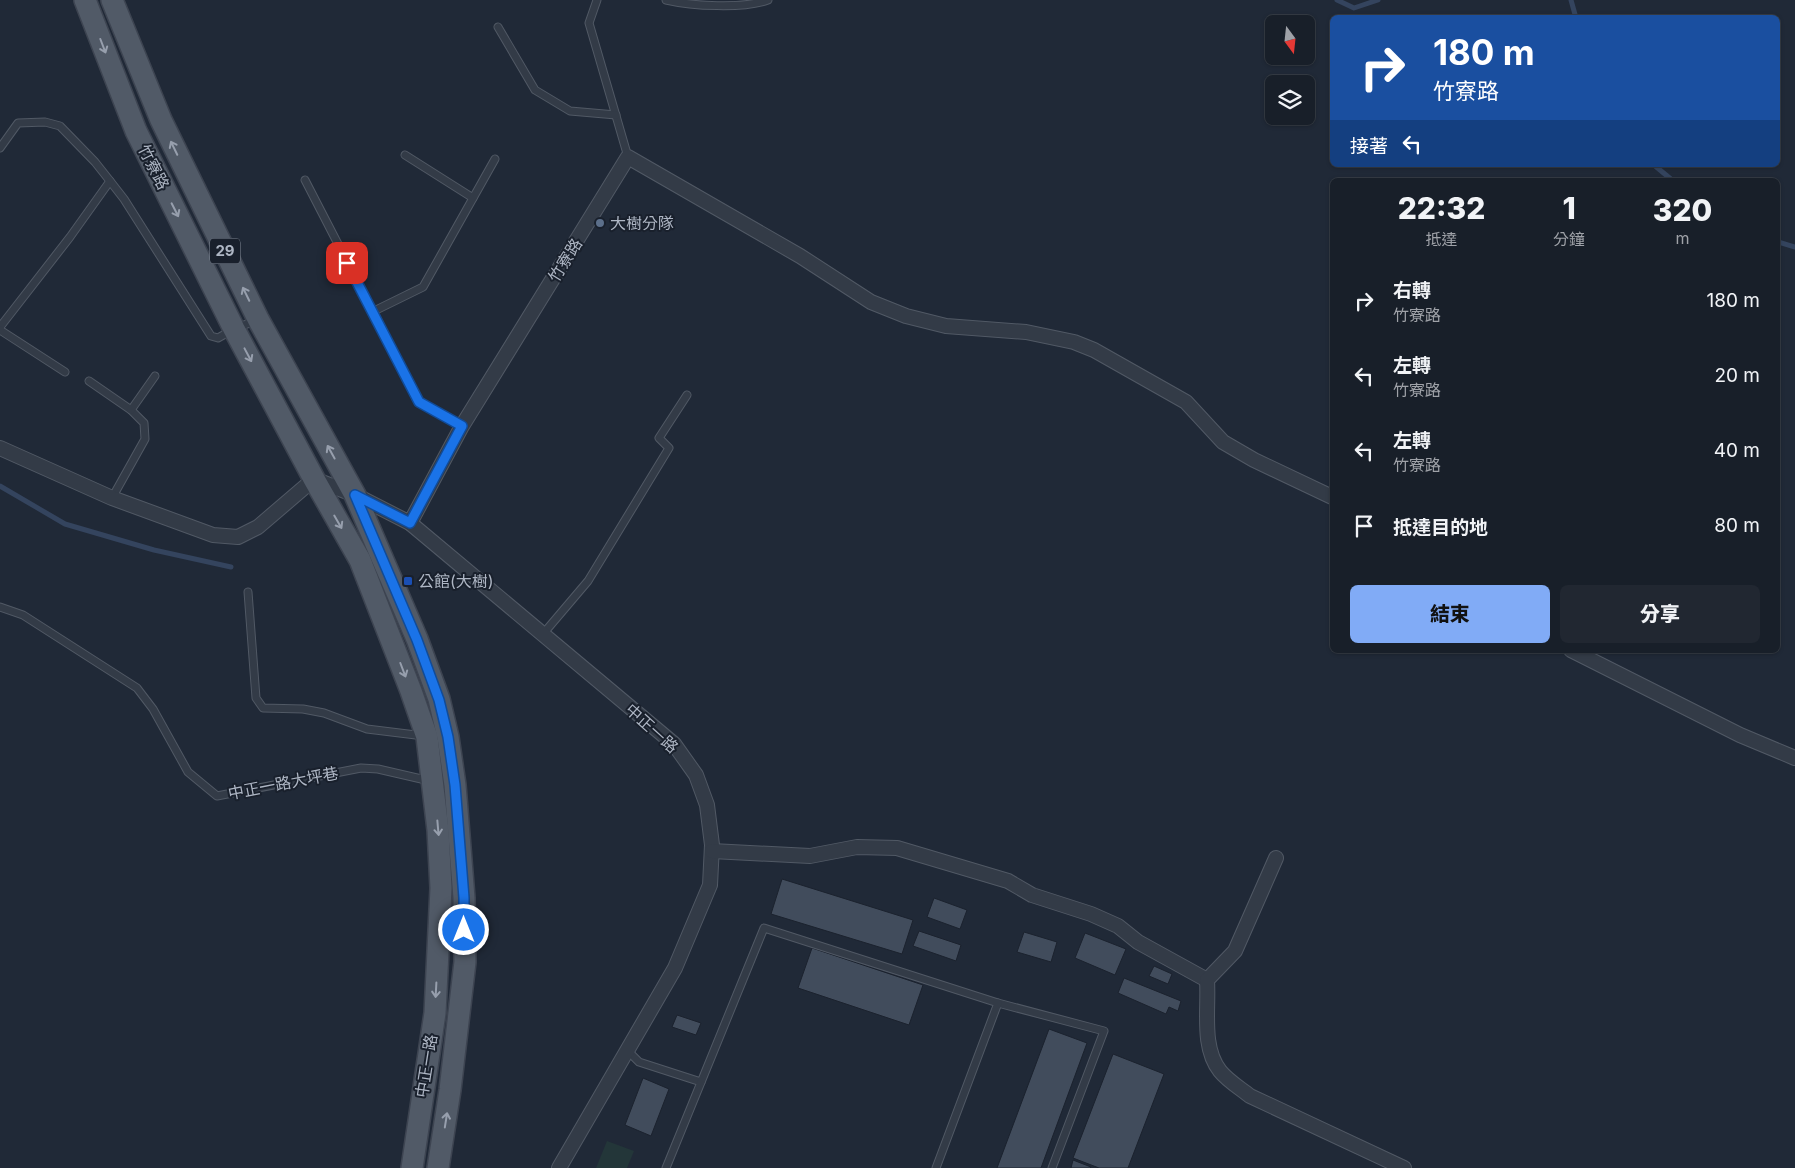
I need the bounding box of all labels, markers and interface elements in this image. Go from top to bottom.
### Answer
north arrow [1265,15,1315,65]
map controls [1265,15,1315,125]
text: 180 m [1433,31,1535,73]
icon: right [1350,35,1415,100]
one-way arrow [99,38,108,53]
button: layers [1265,75,1315,125]
text: 竹寮路 [1433,78,1499,104]
icon: left [1398,130,1426,158]
text: 接著 [1350,135,1388,158]
street label: 竹寮路 [134,141,174,193]
one-way arrow [169,141,178,156]
text: 22:32 [1398,190,1485,226]
text: 1 [1562,190,1576,226]
text: 320 [1653,192,1712,228]
one-way arrow [171,202,180,217]
place label: 大樹分隊 [610,213,674,233]
marker: 大樹分隊 [594,217,606,229]
text: m [1675,228,1690,248]
text: 抵達 [1426,229,1458,249]
text: 分鐘 [1553,229,1585,249]
street label: 竹寮路 [544,234,586,286]
road number: 29 [210,238,240,264]
pin [326,242,368,284]
icon: arrive [333,249,361,277]
text: 右轉 [1393,279,1431,302]
one-way arrow [241,286,251,301]
icon: right [1350,287,1378,315]
text: 180 m [1707,289,1760,312]
text: 竹寮路 [1393,305,1441,325]
one-way arrow [244,347,253,362]
text: 左轉 [1393,354,1431,377]
icon: left [1350,362,1378,390]
text: 20 m [1714,364,1760,387]
text: 竹寮路 [1393,380,1441,400]
text: 左轉 [1393,429,1431,452]
icon: left [1350,437,1378,465]
text: 40 m [1714,439,1760,462]
one-way arrow [326,445,336,460]
text: 竹寮路 [1393,455,1441,475]
icon: arrive [1350,512,1378,540]
one-way arrow [334,514,344,528]
text: 80 m [1714,514,1760,537]
text: 抵達目的地 [1393,516,1488,539]
place label: 公館(大樹) [418,571,494,591]
marker: 公館(大樹) [402,575,414,587]
button: 結束 [1350,585,1550,643]
button: 分享 [1560,585,1760,643]
one-way arrow [399,662,409,677]
street label: 中正一路 [622,699,682,757]
street label: 中正一路大坪巷 [226,762,340,804]
one-way arrow [433,820,443,836]
position arrow [437,903,489,955]
one-way arrow [431,982,440,998]
street label: 中正一路 [411,1033,441,1099]
one-way arrow [441,1112,451,1128]

